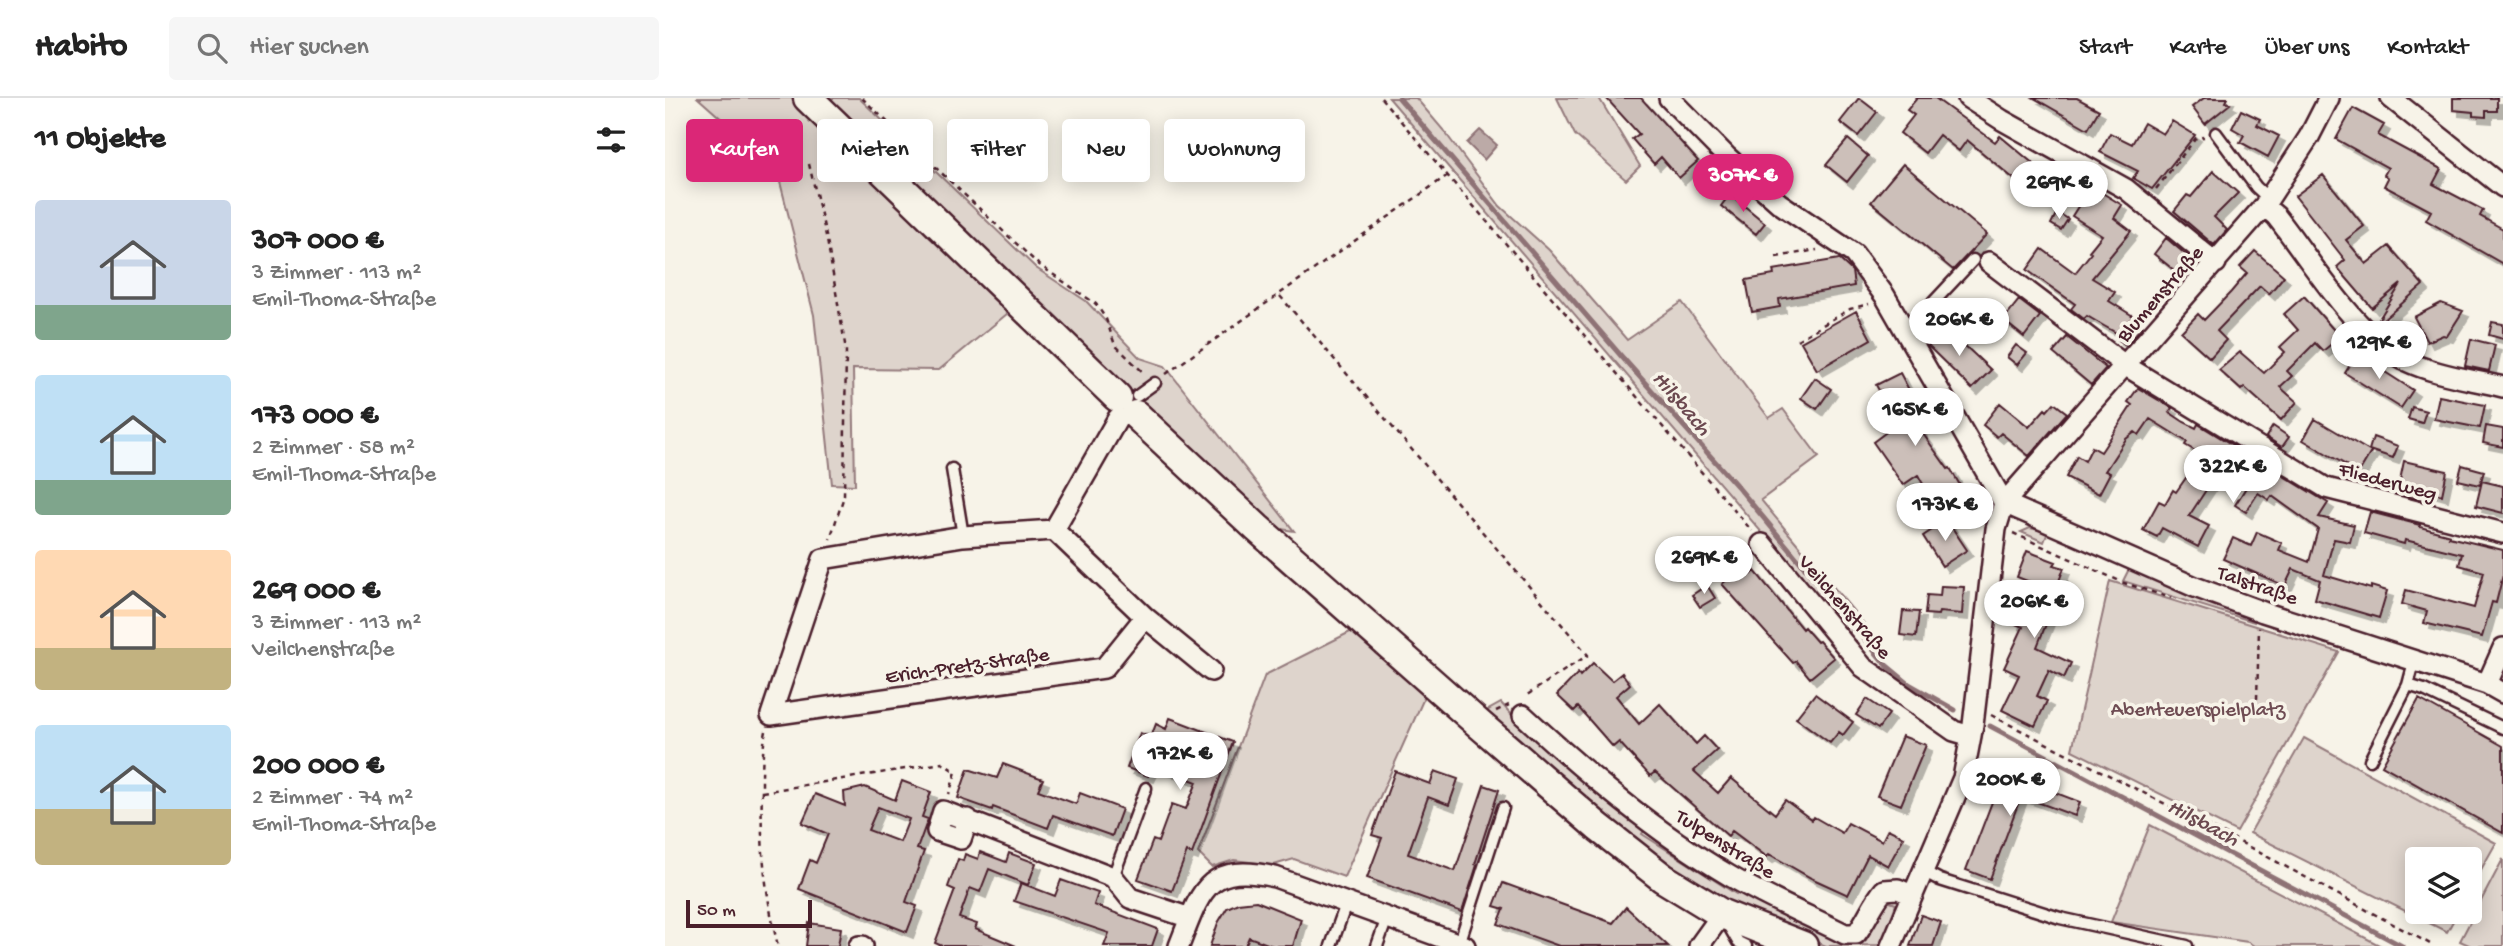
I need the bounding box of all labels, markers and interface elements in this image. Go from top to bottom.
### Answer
search box [169,17,659,80]
text: Habito [35,29,127,67]
icon: search [193,29,231,67]
text: Hier suchen [249,33,369,64]
text: Start [2079,34,2131,63]
text: Karte [2169,34,2227,63]
text: Über uns [2265,34,2349,63]
text: Kontakt [2387,34,2468,63]
chip: Kaufen [686,119,803,182]
chip: Mieten [817,119,933,182]
chip: Filter [947,119,1048,182]
chip: Neu [1062,119,1150,182]
chip: Wohnung [1164,119,1305,182]
icon: filters [592,121,630,159]
text: 11 Objekte [35,123,166,158]
pin: 307K € [1686,155,1800,214]
pin: 269K € [2002,162,2116,221]
text: 307K € [1709,163,1777,190]
text: 269K € [2026,170,2092,197]
text: 307 000 € [252,225,383,260]
icon: home [91,228,175,312]
street label: Blumenstraße [2112,241,2211,350]
text: 3 Zimmer · 113 m² [252,260,421,287]
text: Emil-Thoma-Straße [252,287,436,314]
pin: 206K € [1902,299,2016,358]
text: 206K € [1925,307,1993,334]
pin: 129K € [2322,322,2436,381]
text: 129K € [2347,330,2411,357]
water label: Hilsbach [1645,366,1716,443]
pin: 165K € [1858,388,1972,448]
text: 165K € [1883,397,1947,424]
text: 173 000 € [252,400,378,435]
icon: home [91,403,175,487]
text: 2 Zimmer · 58 m² [252,435,415,462]
pin: 322K € [2176,446,2290,505]
text: 322K € [2200,454,2266,481]
street label: Fliederweg [2334,458,2439,508]
text: Emil-Thoma-Straße [252,462,436,489]
pin: 173K € [1888,484,2002,543]
text: 173K € [1913,492,1978,519]
pin: 269K € [1647,536,1761,596]
text: 269K € [1671,545,1737,572]
street label: Veilchenstraße [1791,550,1896,666]
street label: Talstraße [2212,562,2301,613]
text: 269 000 € [252,575,380,610]
icon: home [91,578,175,662]
pin: 206K € [1977,580,2091,640]
text: 206K € [2000,589,2068,616]
text: 3 Zimmer · 113 m² [252,610,421,637]
text: Veilchenstraße [252,637,394,664]
street label: Erich-Pretz-Straße [884,643,1052,691]
park label: Abenteuerspielplatz [2111,699,2286,724]
pin: 172K € [1123,732,1237,792]
text: 172K € [1148,741,1212,768]
text: 200 000 € [252,750,384,785]
icon: home [91,753,175,837]
pin: 200K € [1953,758,2067,818]
text: 200K € [1975,767,2045,794]
text: 2 Zimmer · 74 m² [252,785,413,812]
water label: Hilsbach [2162,794,2243,854]
street label: Tulpenstraße [1669,805,1780,887]
text: Emil-Thoma-Straße [252,812,436,839]
map controls [2405,847,2482,924]
button: layers [2405,847,2482,924]
scale bar [686,897,812,929]
text: 50 m [697,900,736,923]

